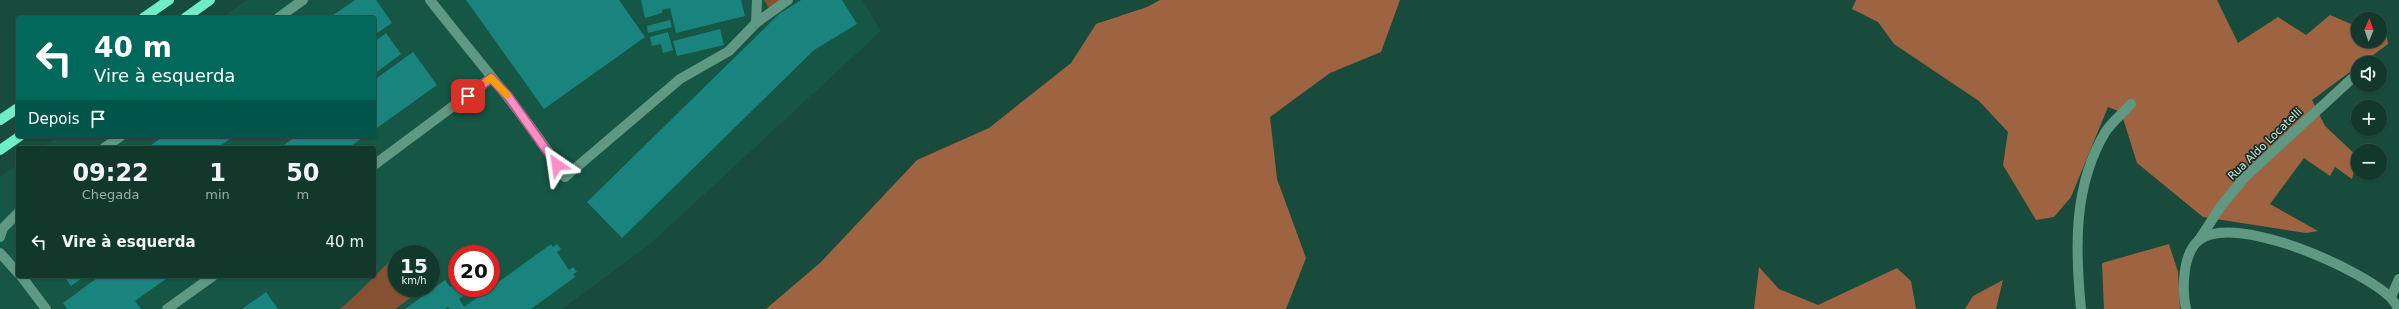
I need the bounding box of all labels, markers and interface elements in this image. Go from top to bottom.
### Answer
north arrow [2351,12,2387,48]
map controls [2351,12,2387,180]
text: 40 m [94,31,172,64]
icon: left [28,32,80,84]
button: sound [2351,56,2387,92]
text: Vire à esquerda [94,65,235,86]
pin [451,79,485,113]
icon: arrive [457,85,479,107]
button: + [2351,100,2387,136]
street label: Rua Aldo Locatelli [2225,105,2305,183]
icon: arrive [87,108,109,130]
text: Depois [28,110,79,128]
position arrow [536,144,578,186]
button: − [2351,144,2387,180]
text: 09:22 [72,159,149,187]
text: 1 [209,159,226,187]
text: 50 [286,159,320,187]
text: Chegada [82,187,139,202]
text: min [205,187,230,202]
text: m [297,187,309,202]
icon: left [28,231,50,253]
text: Vire à esquerda [62,233,196,251]
text: 40 m [326,233,364,251]
speed limit sign: 20 [448,245,500,297]
text: 15 [400,254,428,278]
text: km/h [401,275,427,286]

